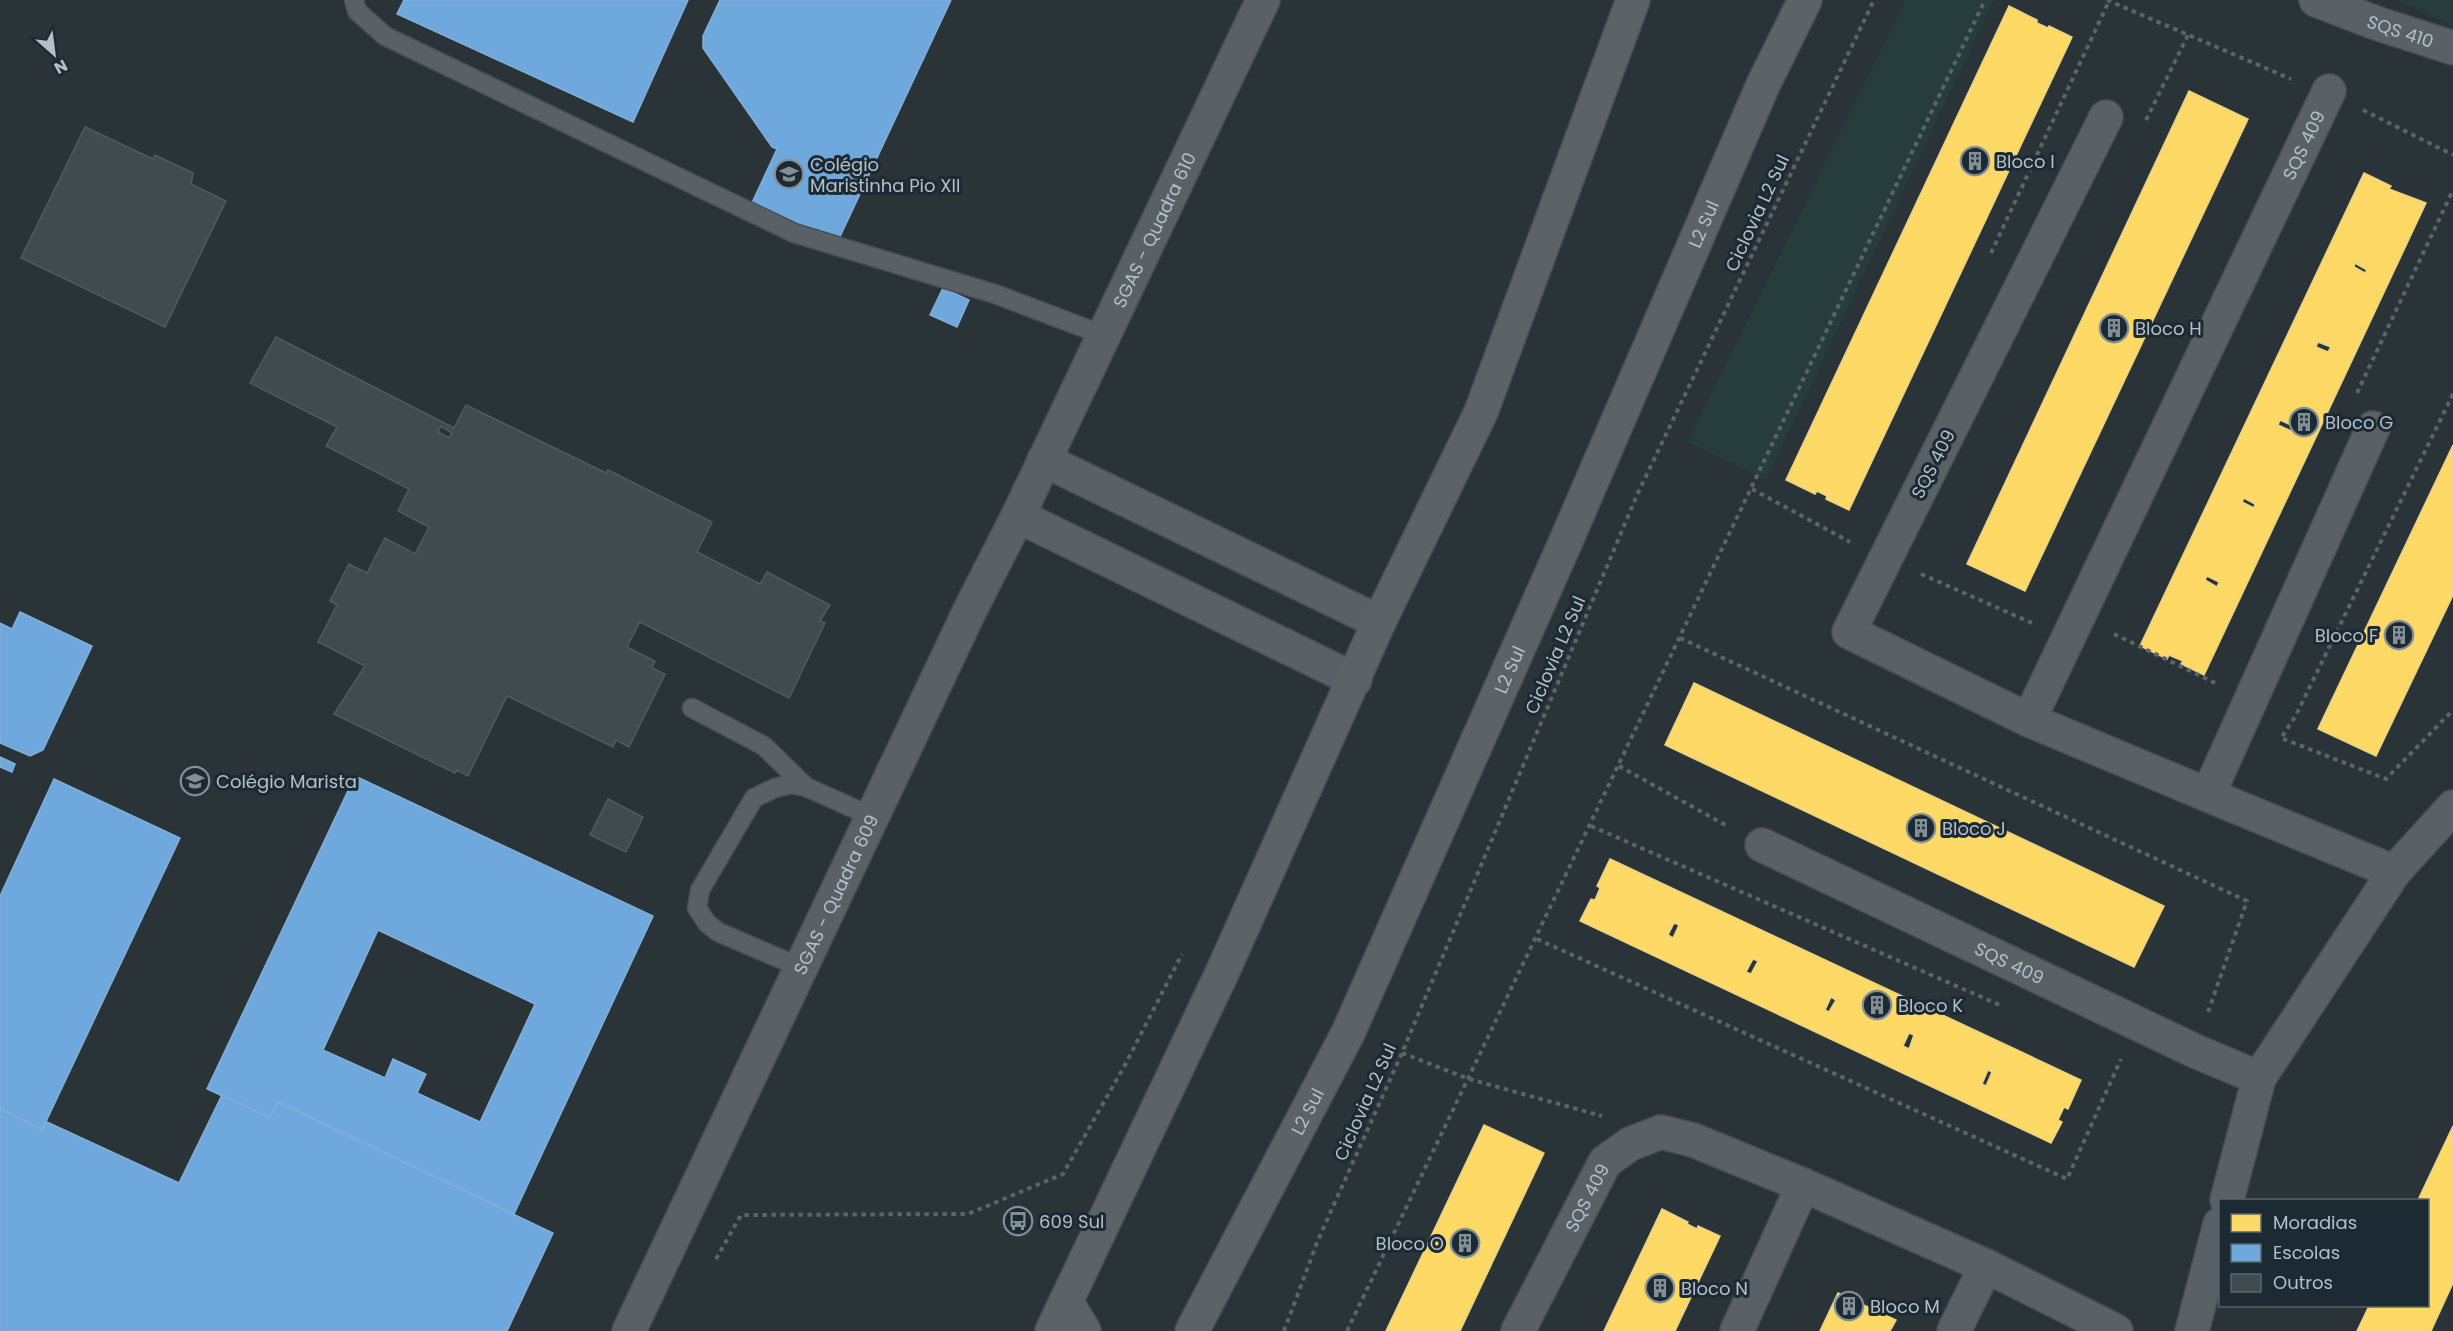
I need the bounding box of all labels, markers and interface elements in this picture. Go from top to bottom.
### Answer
street label: SQS 410 [2364,8,2437,53]
north arrow [24,24,84,84]
text: N [50,54,72,80]
street label: SQS 409 [2276,106,2330,184]
building icon: Bloco I [1959,145,1991,177]
street label: SGAS - Quadra 610 [1106,148,1201,312]
place label: Bloco I [1996,149,2055,174]
street label: Ciclovia L2 Sul [1719,151,1795,275]
place label: Colégio Maristinha Pio XII [810,152,960,198]
school or university icon: Colégio Maristinha Pio XII [773,158,805,190]
street label: L2 Sul [1682,196,1724,252]
building icon: Bloco H [2098,312,2130,344]
place label: Bloco H [2135,316,2202,341]
building icon: Bloco G [2288,406,2320,438]
place label: Bloco G [2325,410,2393,435]
street label: SQS 409 [1905,425,1961,503]
street label: Ciclovia L2 Sul [1519,592,1591,718]
building icon: Bloco F [2383,619,2415,651]
place label: Bloco F [2315,623,2378,648]
street label: L2 Sul [1488,642,1531,697]
school or university icon: Colégio Marista [179,765,211,797]
place label: Colégio Marista [216,769,357,794]
street label: SGAS - Quadra 609 [787,810,884,979]
building icon: Bloco J [1905,812,1937,844]
place label: Bloco J [1942,816,2006,841]
street label: SQS 409 [1971,935,2048,990]
building icon: Bloco K [1861,989,1893,1021]
place label: Bloco K [1898,993,1963,1018]
street label: Ciclovia L2 Sul [1328,1039,1402,1165]
street label: L2 Sul [1284,1084,1330,1139]
street label: SQS 409 [1559,1159,1615,1236]
legend [2219,1199,2429,1307]
bus stop icon: 609 Sul [1002,1205,1034,1237]
place label: 609 Sul [1039,1209,1104,1234]
text: Moradias [2273,1210,2357,1235]
building icon: Bloco O [1449,1227,1481,1259]
place label: Bloco O [1376,1231,1444,1256]
text: Escolas [2273,1240,2340,1265]
text: Outros [2273,1270,2333,1295]
building icon: Bloco N [1644,1272,1676,1304]
place label: Bloco N [1681,1276,1748,1301]
building icon: Bloco M [1833,1290,1865,1322]
place label: Bloco M [1870,1294,1940,1319]

